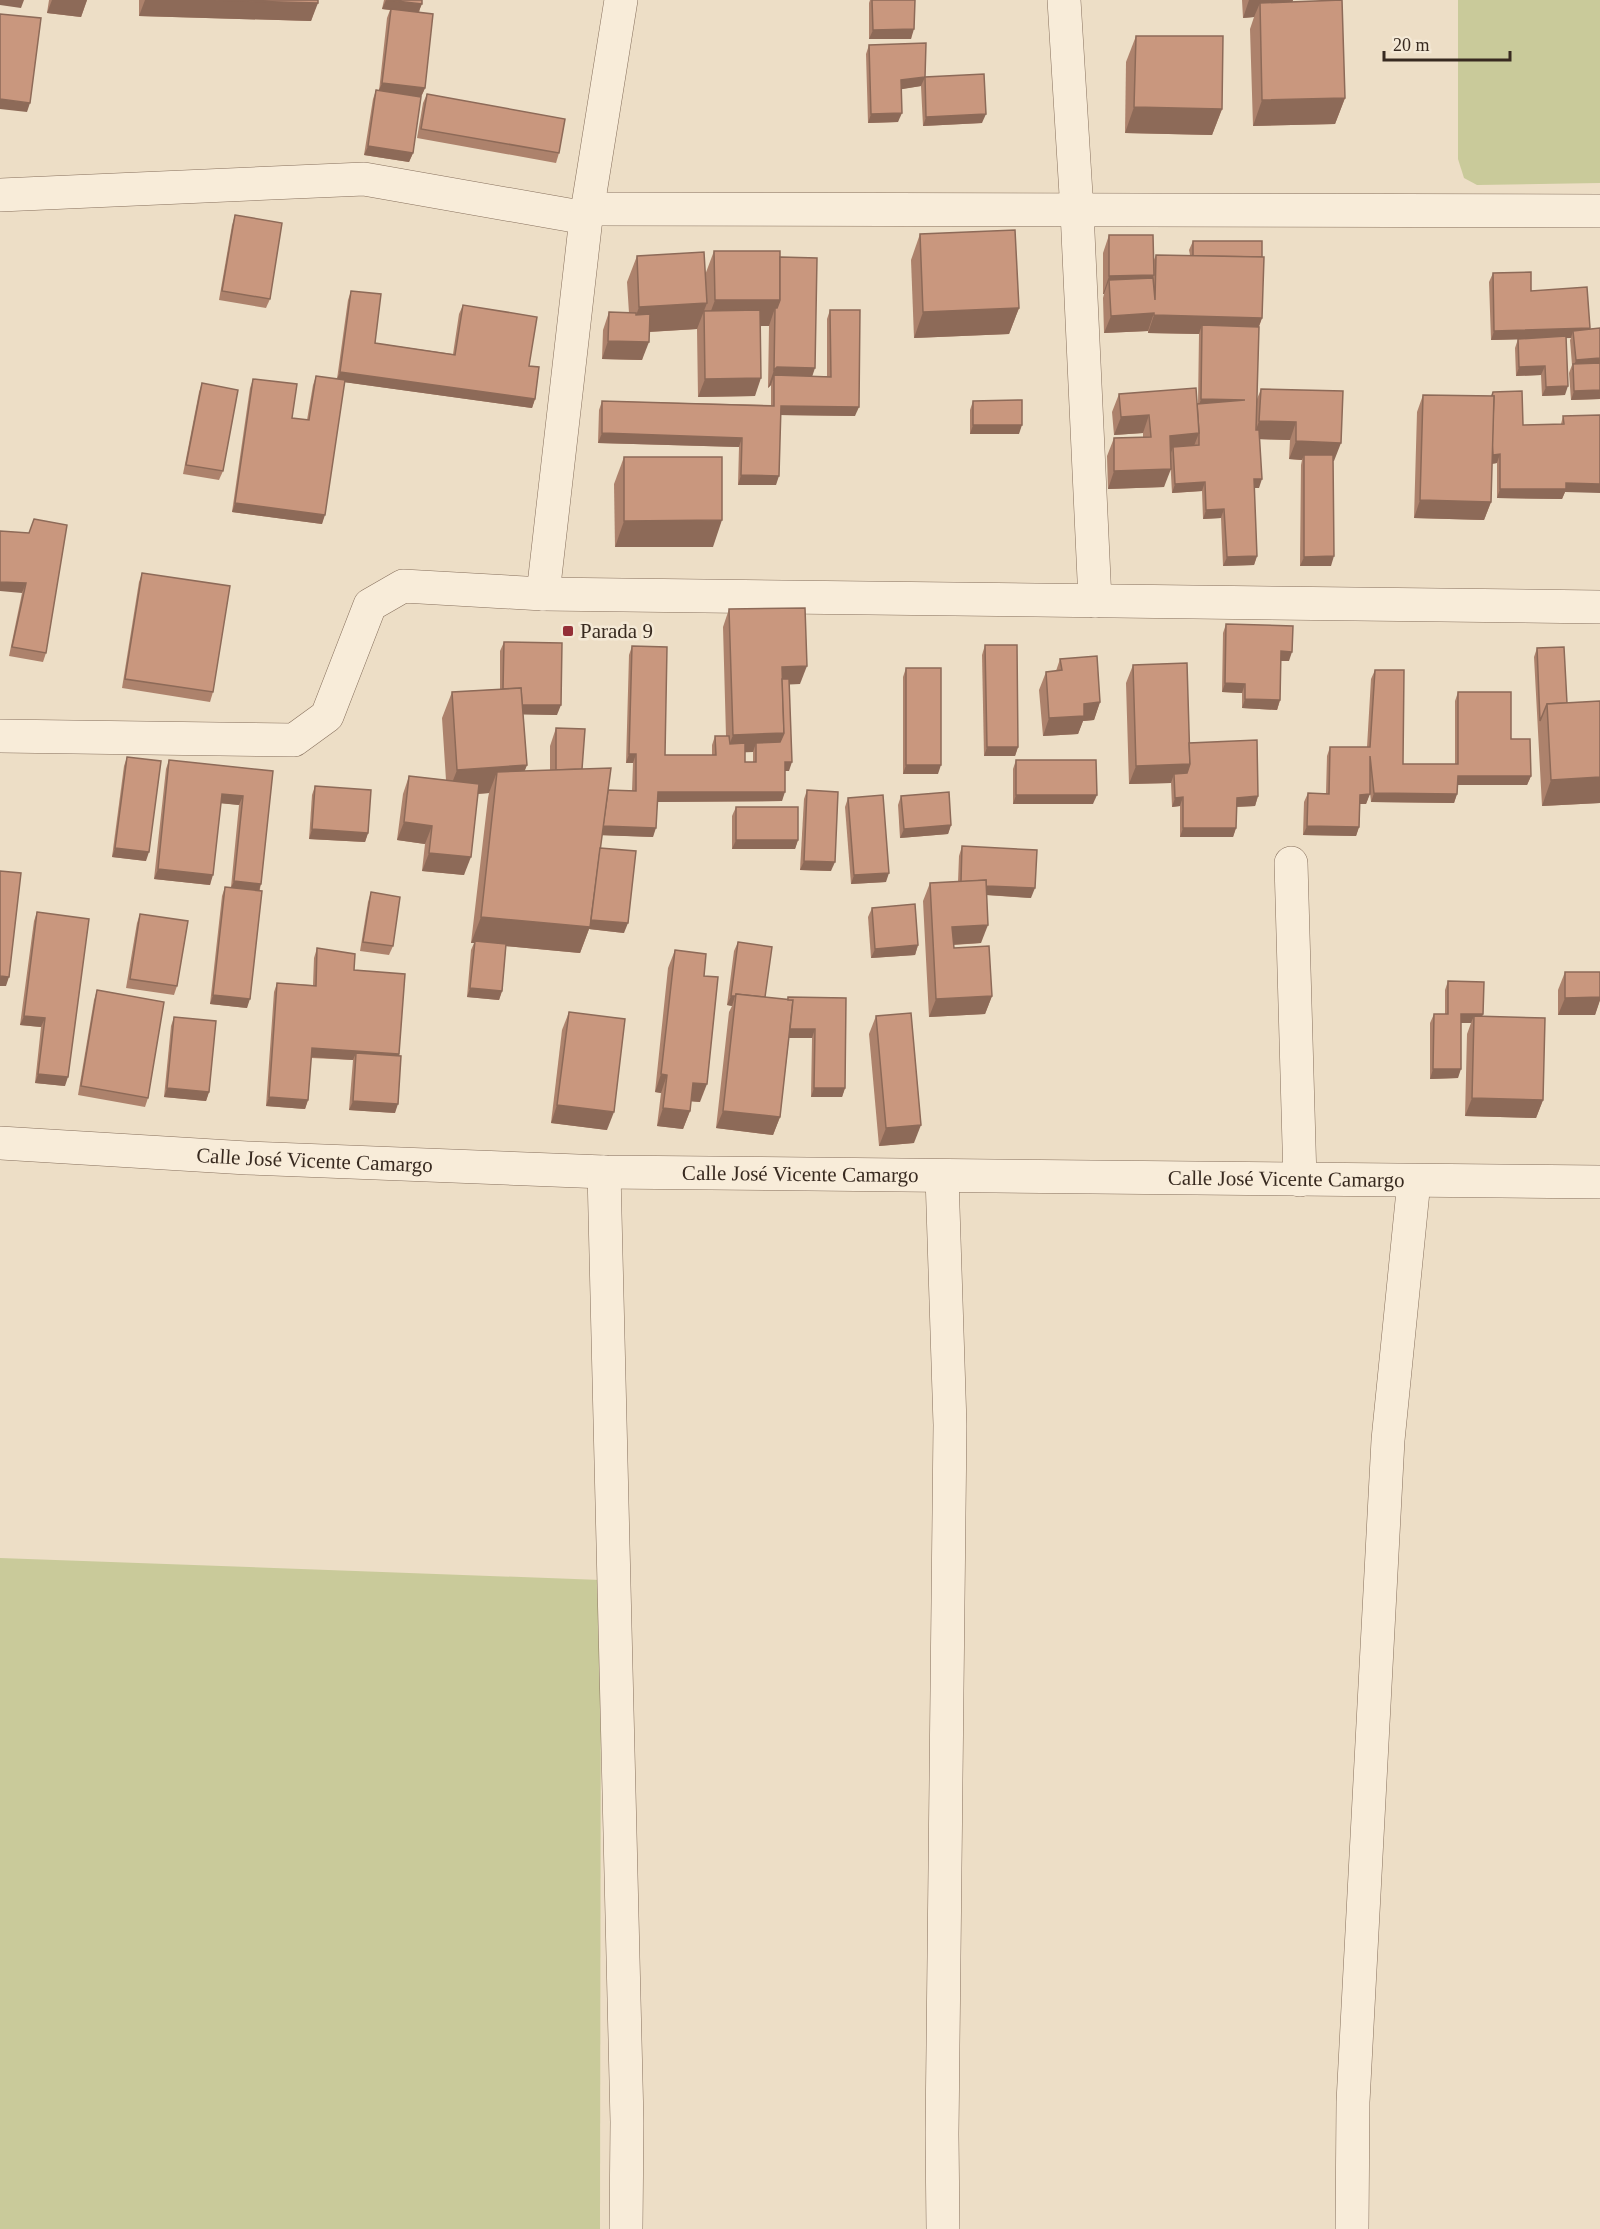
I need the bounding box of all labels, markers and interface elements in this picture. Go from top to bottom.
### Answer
scale bar [1384,24,1510,62]
text: 20 m [1393,35,1430,55]
place label: Parada 9 [580,619,653,643]
marker: Parada 9 [561,624,575,638]
street label: Calle José Vicente Camargo [196,1143,433,1177]
street label: Calle José Vicente Camargo [682,1161,919,1187]
street label: Calle José Vicente Camargo [1168,1166,1405,1192]

